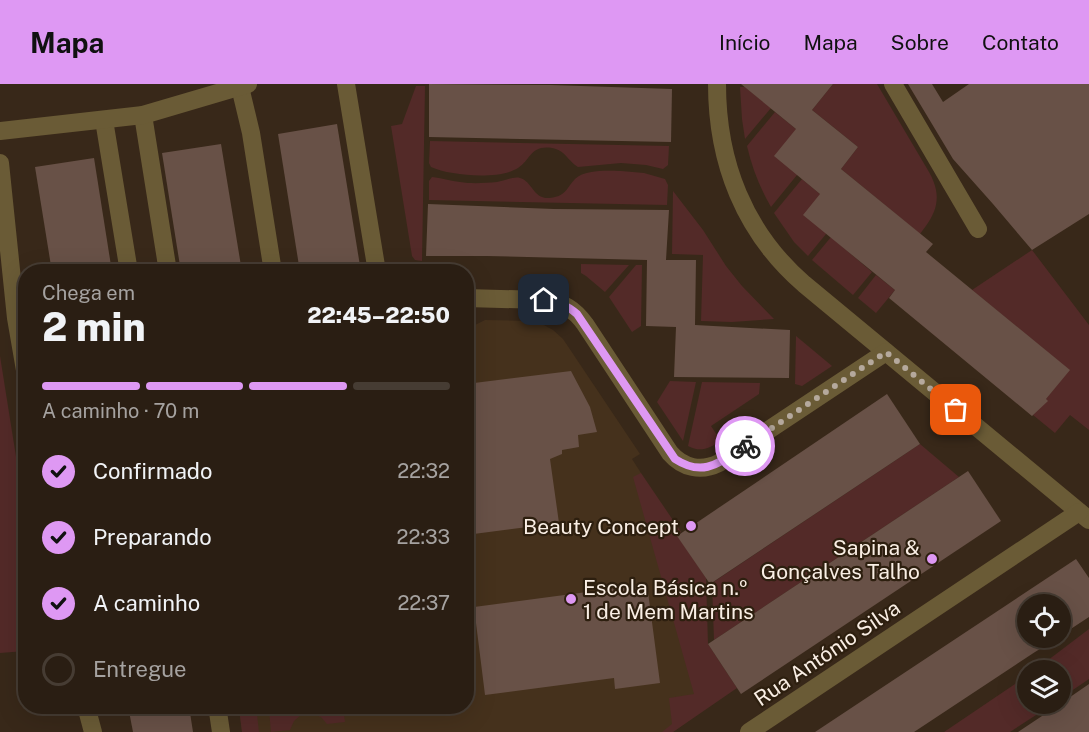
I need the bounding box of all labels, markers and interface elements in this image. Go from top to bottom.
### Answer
text: Mapa [30,26,104,59]
text: Início [719,30,770,55]
text: Mapa [803,30,858,55]
text: Sobre [891,30,949,55]
text: Contato [982,30,1059,55]
pin [518,274,569,325]
text: Chega em [42,281,135,305]
icon: home [527,283,560,316]
text: 22:45–22:50 [307,302,450,328]
text: 2 min [42,304,146,350]
pin [930,384,981,435]
icon: bag [939,393,972,426]
text: A caminho · 70 m [42,399,199,423]
courier [715,416,775,476]
icon: bike [729,430,762,463]
icon: check [42,455,75,488]
text: Confirmado [93,458,212,484]
text: 22:32 [397,459,450,483]
place label: Beauty Concept [523,514,679,539]
marker: Beauty Concept [684,519,698,533]
icon: check [42,521,75,554]
text: Preparando [93,524,212,550]
text: 22:33 [397,525,450,549]
place label: Sapina & Gonçalves Talho [761,535,920,584]
marker: Sapina & Gonçalves Talho [925,552,939,566]
place label: Escola Básica n.º 1 de Mem Martins [583,575,754,624]
icon: check [42,587,75,620]
text: A caminho [93,590,200,616]
text: 22:37 [397,591,450,615]
marker: Escola Básica n.º 1 de Mem Martins [564,592,578,606]
map controls [1017,594,1071,714]
button: locate [1017,594,1071,648]
street label: Rua António Silva [749,595,905,711]
text: Entregue [93,656,187,682]
button: layers [1017,660,1071,714]

